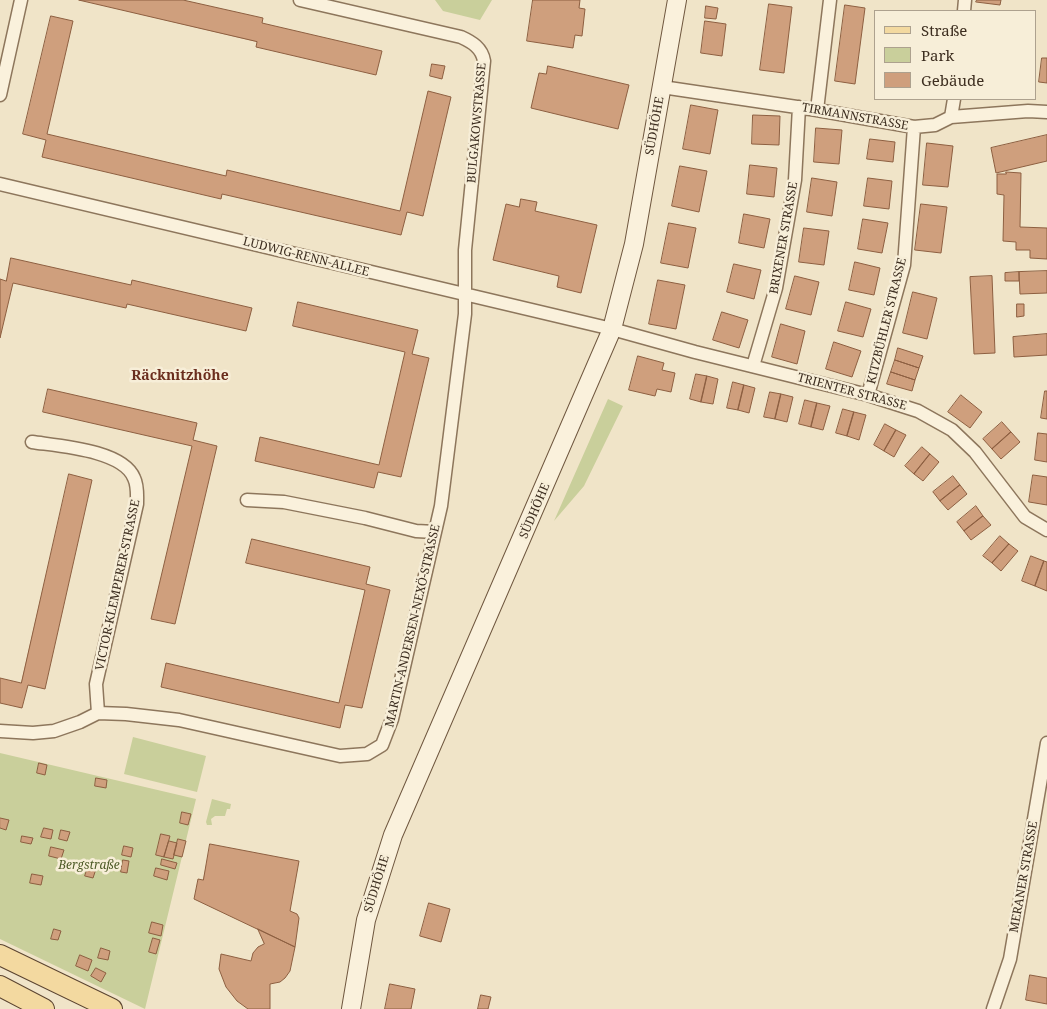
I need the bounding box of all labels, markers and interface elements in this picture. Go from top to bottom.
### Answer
legend [874,10,1037,100]
text: Straße [921,20,967,40]
text: Park [921,45,954,65]
street label: BULGAKOWSTRASSE [465,62,489,184]
text: Gebäude [921,70,984,90]
street label: SÜDHÖHE [643,96,667,156]
street label: TIRMANNSTRASSE [800,101,910,133]
street label: BRIXENER STRASSE [767,181,801,295]
street label: LUDWIG-RENN-ALLEE [241,234,371,280]
street label: KITZBÜHLER STRASSE [864,256,910,386]
district label: Räcknitzhöhe [131,368,229,384]
street label: TRIENTER STRASSE [796,370,908,414]
street label: SÜDHÖHE [517,481,553,541]
street label: VICTOR-KLEMPERER-STRASSE [93,498,143,672]
street label: MARTIN-ANDERSEN-NEXÖ-STRASSE [383,523,443,729]
street label: MERANER STRASSE [1007,820,1041,934]
street label: SÜDHÖHE [361,854,393,914]
park label: Bergstraße [58,859,120,873]

